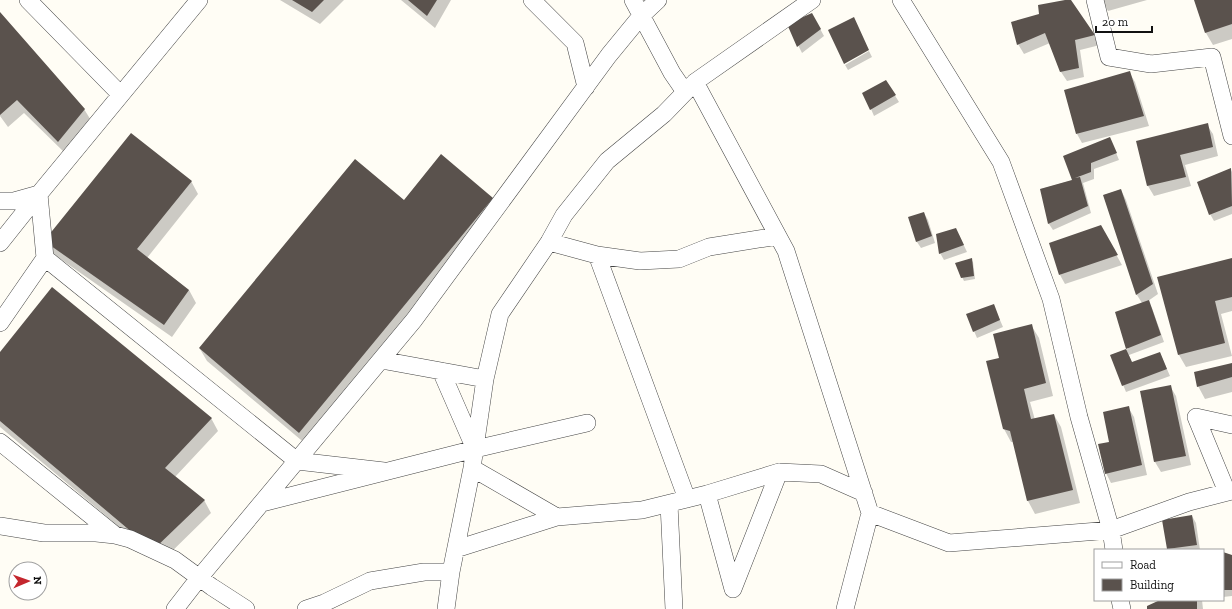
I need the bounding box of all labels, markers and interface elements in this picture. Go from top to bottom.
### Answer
scale bar [1096,8,1152,34]
text: 20 m [1102,15,1129,29]
legend [1094,549,1224,601]
text: Road [1130,558,1156,572]
north arrow [8,561,48,601]
text: N [31,576,44,586]
text: Building [1130,578,1174,592]

